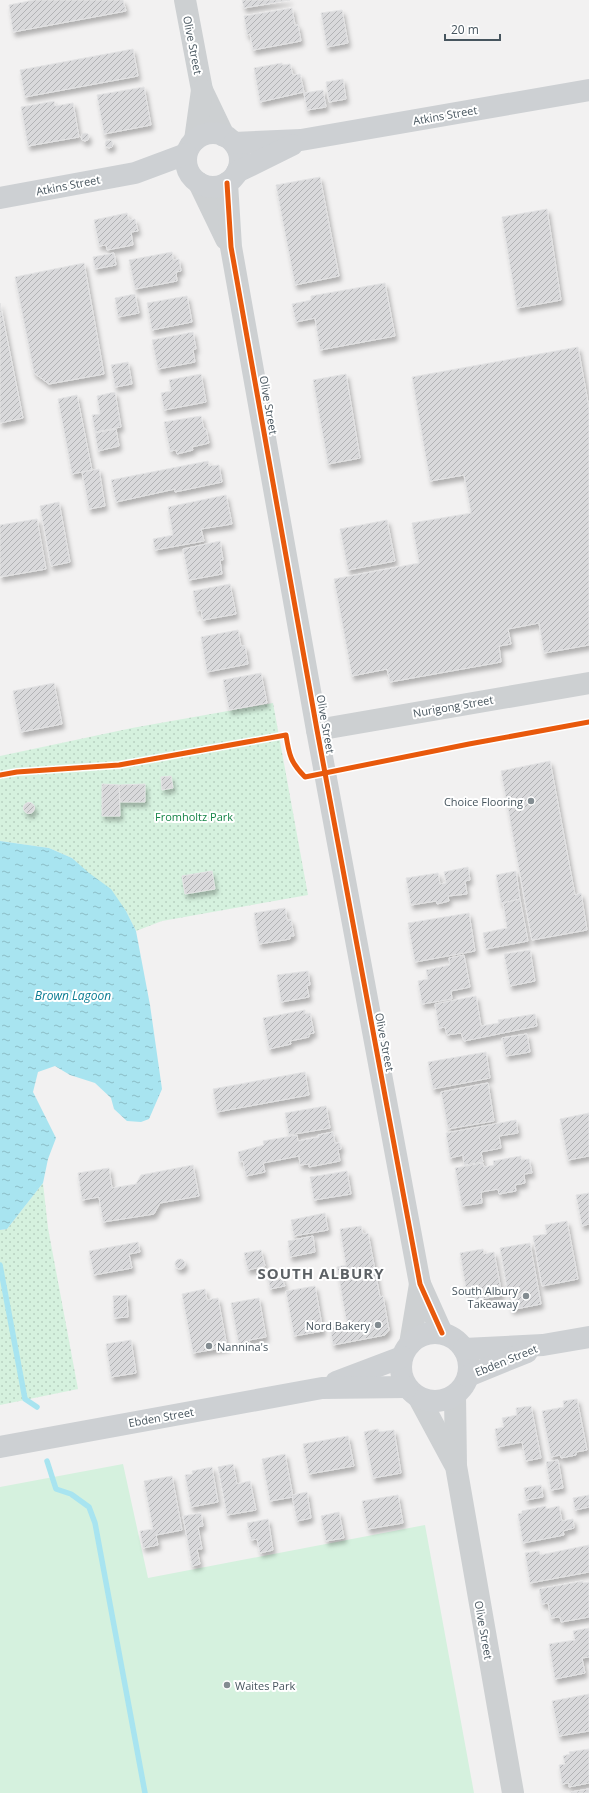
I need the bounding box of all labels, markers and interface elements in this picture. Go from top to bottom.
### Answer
street label: Olive Street [180,14,206,76]
scale bar [445,16,500,42]
text: 20 m [451,21,479,38]
street label: Atkins Street [412,102,478,128]
street label: Atkins Street [35,171,101,199]
street label: Olive Street [256,374,282,436]
street label: Nurigong Street [412,692,494,720]
street label: Olive Street [313,693,339,755]
place label: Choice Flooring [444,794,523,809]
marker: Choice Flooring [526,796,536,806]
park label: Fromholtz Park [155,809,233,824]
water label: Brown Lagoon [35,987,111,1004]
street label: Olive Street [372,1011,398,1073]
district label: SOUTH ALBURY [257,1263,385,1283]
place label: South Albury Takeaway [452,1283,518,1311]
marker: South Albury Takeaway [521,1291,531,1301]
place label: Nord Bakery [306,1318,370,1333]
marker: Nord Bakery [373,1320,383,1330]
place label: Nannina's [217,1339,268,1354]
marker: Nannina's [204,1341,214,1351]
street label: Ebden Street [473,1341,540,1379]
street label: Ebden Street [127,1404,195,1430]
street label: Olive Street [471,1599,497,1661]
place label: Waites Park [235,1678,295,1693]
marker: Waites Park [222,1680,232,1690]

